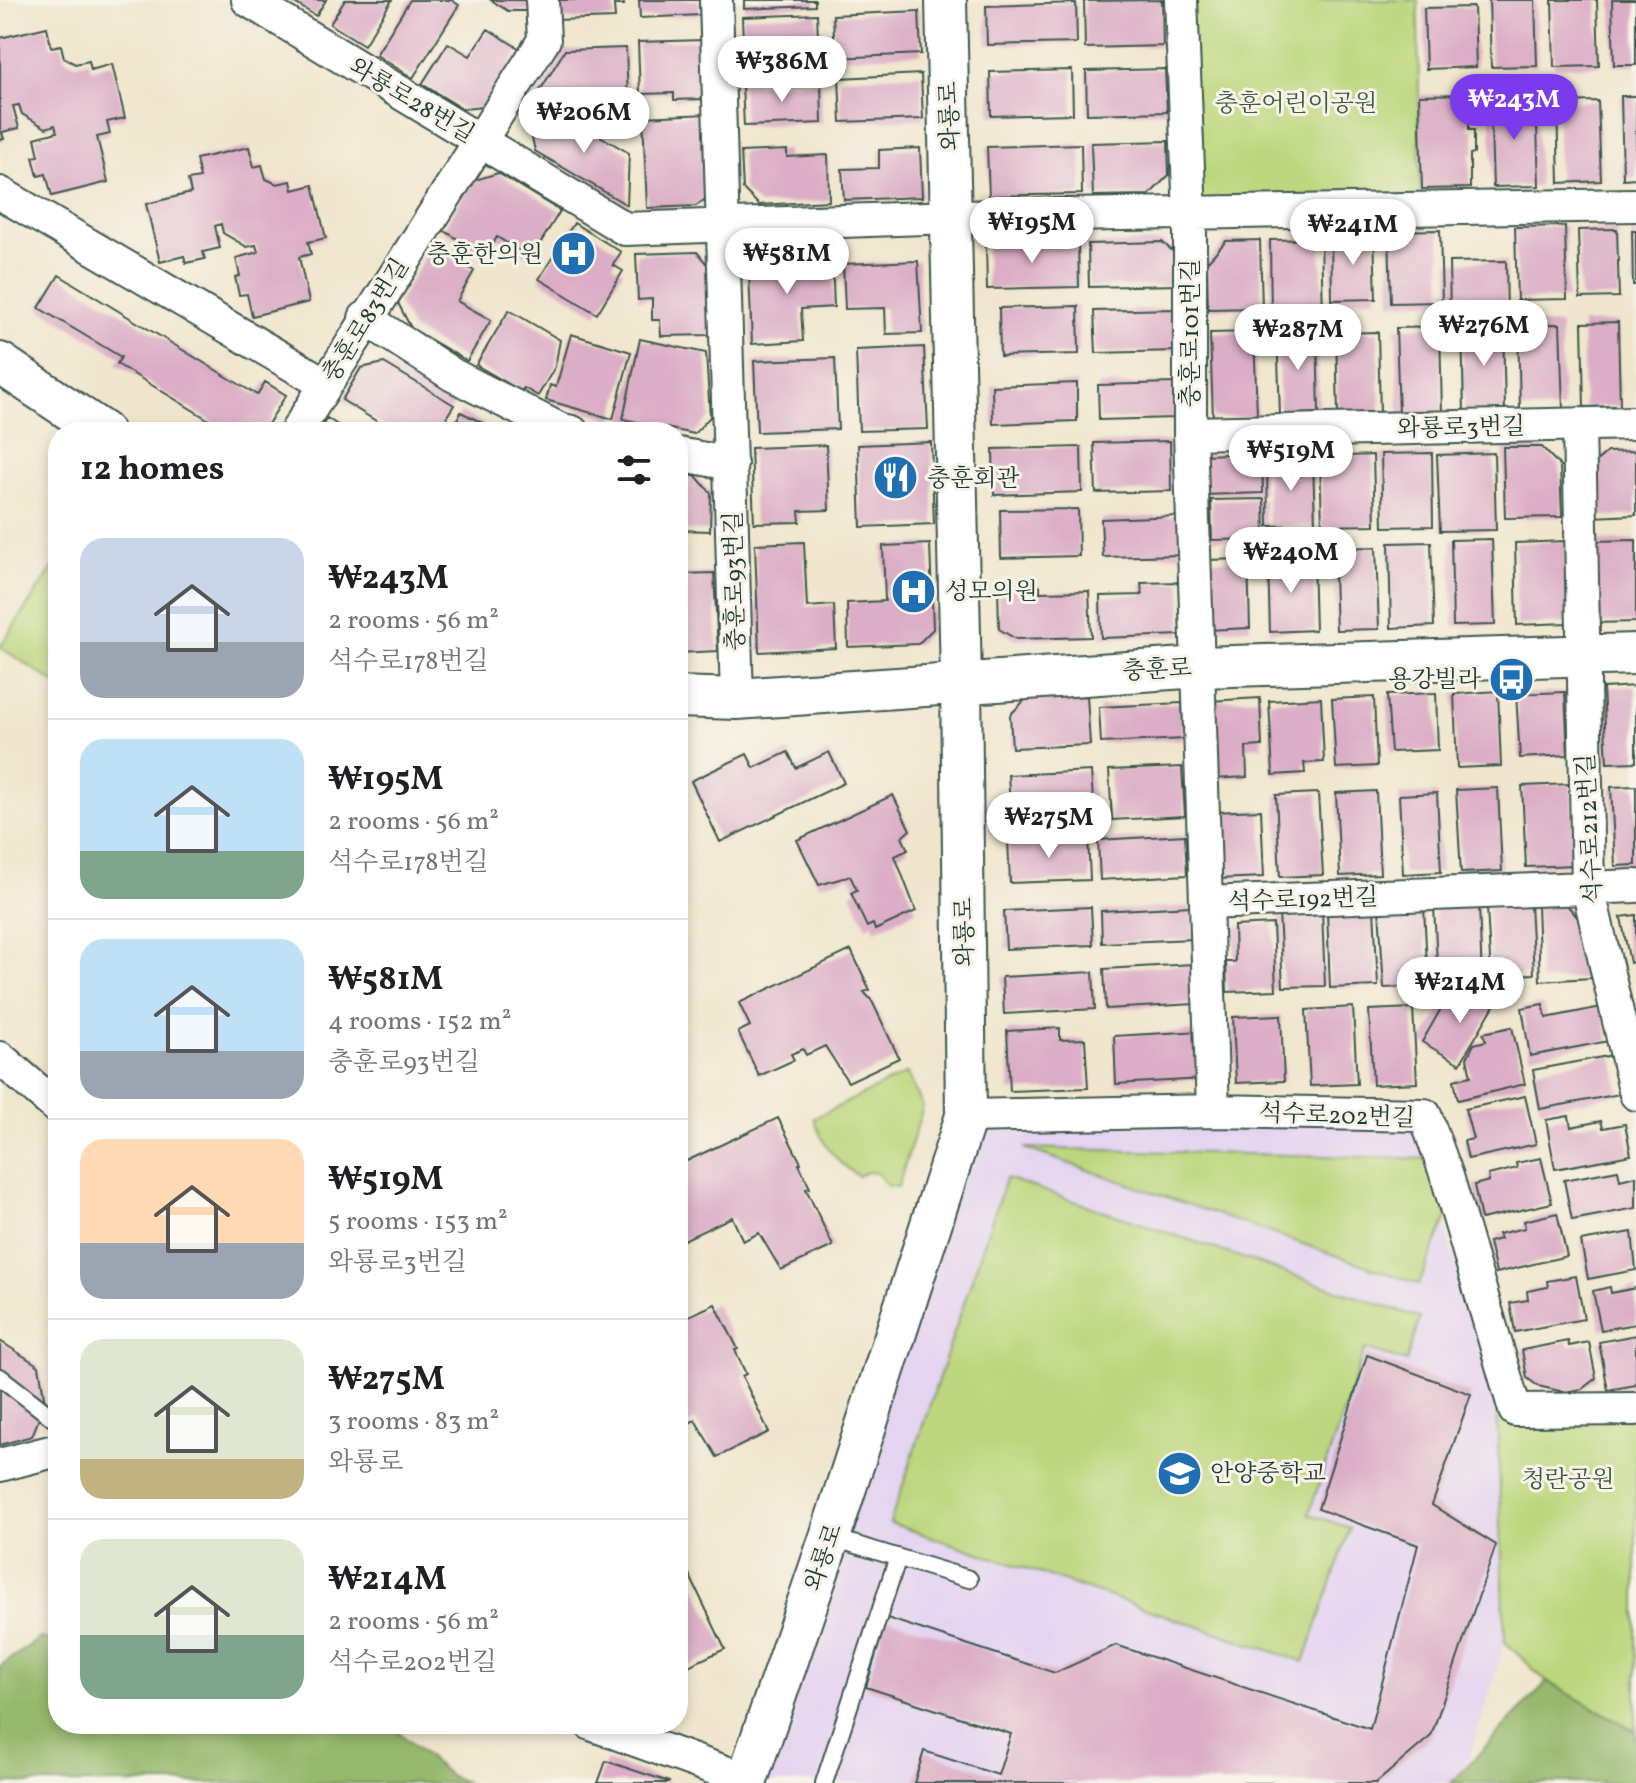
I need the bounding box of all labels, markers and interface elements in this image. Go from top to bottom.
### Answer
pin: ₩386M [726,36,838,104]
text: ₩386M [736,44,828,80]
street label: 와룡로28번길 [342,51,480,153]
pin: ₩243M [1458,74,1570,142]
street label: 와룡로 [933,81,969,151]
text: ₩243M [1468,82,1560,118]
pin: ₩206M [528,87,640,155]
park label: 충훈어린이공원 [1215,88,1377,122]
text: ₩206M [537,95,631,131]
pin: ₩195M [976,197,1088,265]
pin: ₩241M [1297,199,1409,267]
text: ₩195M [988,205,1076,241]
text: ₩241M [1308,207,1398,243]
pin: ₩581M [731,228,843,296]
hospital icon: 충훈한의원 [550,230,598,278]
text: ₩581M [743,236,831,272]
place label: 충훈한의원 [427,239,543,273]
street label: 충훈로83번길 [315,253,418,390]
street label: 충훈로101번길 [1175,259,1209,407]
pin: ₩276M [1428,300,1540,368]
pin: ₩287M [1242,304,1354,372]
text: ₩276M [1439,308,1529,344]
text: ₩287M [1252,312,1344,348]
street label: 와룡로3번길 [1397,411,1525,447]
pin: ₩519M [1235,425,1347,493]
text: ₩519M [1247,433,1335,469]
text: 12 homes [80,447,224,494]
icon: filters [612,448,656,492]
restaurant icon: 충훈회관 [872,454,920,502]
place label: 충훈회관 [927,463,1020,497]
street label: 충훈로93번길 [718,511,754,651]
pin: ₩240M [1235,527,1347,595]
text: ₩240M [1243,535,1339,571]
text: ₩243M [328,556,449,603]
hospital icon: 성모의원 [890,567,938,615]
icon: home [144,570,240,666]
place label: 성모의원 [945,576,1038,610]
text: 2 rooms · 56 m² [328,603,499,639]
text: 석수로178번길 [328,644,489,680]
street label: 충훈로 [1121,652,1193,690]
bus stop icon: 용강빌라 [1488,655,1536,703]
place label: 용강빌라 [1388,664,1482,698]
street label: 석수로212번길 [1570,753,1612,905]
text: ₩195M [328,757,443,804]
icon: home [144,771,240,867]
pin: ₩275M [993,792,1105,860]
text: ₩275M [1004,800,1094,836]
text: 2 rooms · 56 m² [328,804,499,840]
text: 석수로178번길 [328,845,489,881]
street label: 석수로192번길 [1227,881,1379,921]
street label: 와룡로 [948,897,984,967]
text: ₩581M [328,957,443,1004]
pin: ₩214M [1404,957,1516,1025]
text: ₩214M [1415,965,1505,1001]
icon: home [144,971,240,1067]
text: 4 rooms · 152 m² [328,1004,511,1040]
text: 충훈로93번길 [328,1045,480,1081]
street label: 석수로202번길 [1258,1097,1415,1137]
text: ₩519M [328,1157,443,1204]
icon: home [144,1171,240,1267]
text: 5 rooms · 153 m² [328,1204,508,1240]
text: 와룡로3번길 [328,1245,467,1281]
text: ₩275M [328,1357,445,1404]
icon: home [144,1371,240,1467]
text: 3 rooms · 83 m² [328,1404,499,1440]
text: 와룡로 [328,1445,403,1481]
school or university icon: 안양중학교 [1155,1449,1203,1497]
place label: 안양중학교 [1210,1458,1326,1492]
park label: 청란공원 [1522,1464,1614,1498]
street label: 와룡로 [797,1519,852,1596]
text: ₩214M [328,1557,447,1604]
icon: home [144,1571,240,1667]
text: 2 rooms · 56 m² [328,1604,499,1640]
text: 석수로202번길 [328,1645,497,1681]

